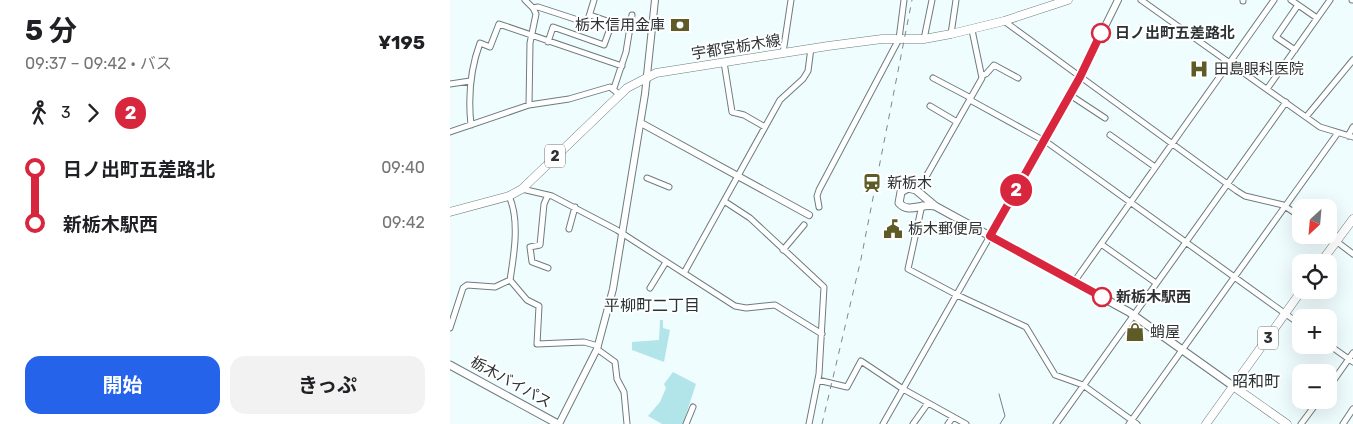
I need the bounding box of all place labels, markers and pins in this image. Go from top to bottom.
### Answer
bank icon: 栃木信用金庫 [669,14,691,36]
place label: 栃木信用金庫 [575,16,665,34]
marker: 日ノ出町五差路北 [1091,23,1111,43]
place label: 日ノ出町五差路北 [1115,24,1235,42]
hospital icon: 田島眼科医院 [1188,58,1210,80]
place label: 田島眼科医院 [1214,60,1304,78]
station icon: 新栃木 [861,172,883,194]
place label: 新栃木 [887,174,932,192]
public building icon: 栃木郵便局 [882,218,904,240]
place label: 栃木郵便局 [908,220,983,238]
marker: 新栃木駅西 [1092,287,1112,307]
place label: 新栃木駅西 [1116,288,1191,306]
shop icon: 蛸屋 [1124,321,1146,343]
place label: 蛸屋 [1150,323,1180,341]

